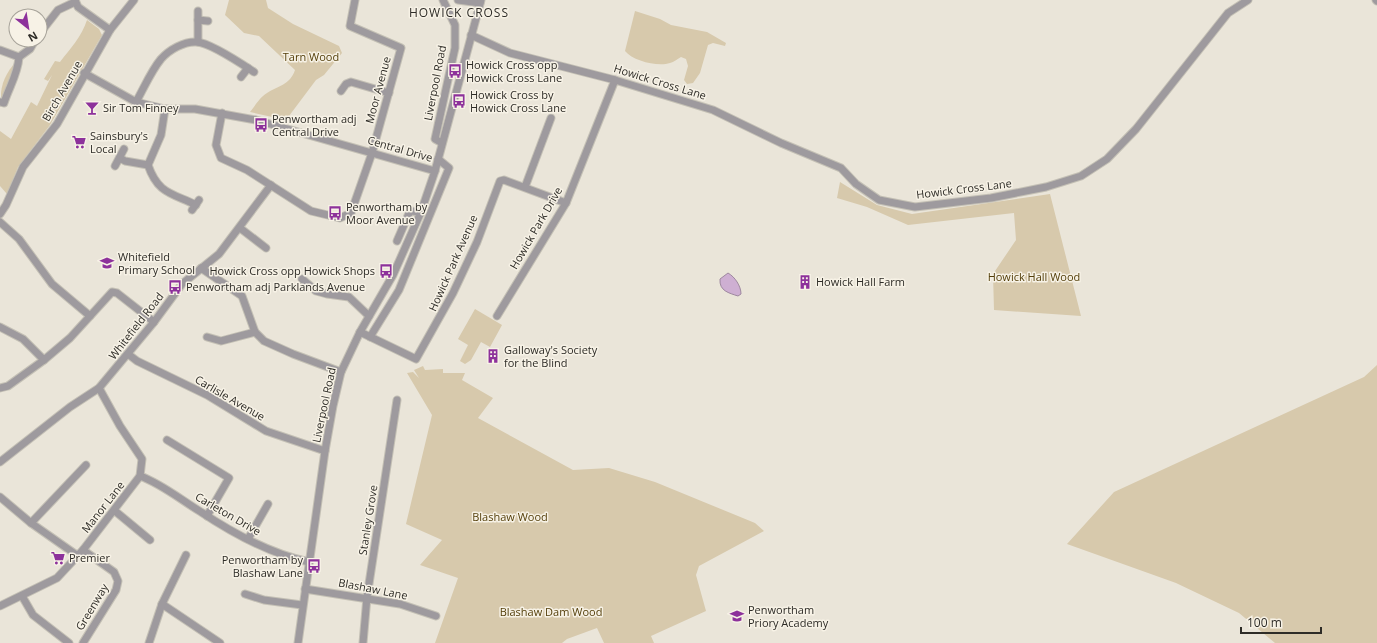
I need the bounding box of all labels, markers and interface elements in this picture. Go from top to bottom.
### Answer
district label: HOWICK CROSS [409,4,509,21]
north arrow [8,8,48,48]
text: N [26,28,41,46]
street label: Liverpool Road [420,44,449,122]
park label: Tarn Wood [283,49,339,64]
street label: Moor Avenue [361,55,394,125]
place label: Howick Cross opp Howick Cross Lane [466,57,562,85]
street label: Birch Avenue [38,58,85,124]
street label: Howick Cross Lane [612,60,708,103]
bus stop icon: Howick Cross opp Howick Cross Lane [447,63,463,79]
place label: Howick Cross by Howick Cross Lane [470,87,566,115]
bus stop icon: Howick Cross by Howick Cross Lane [451,93,467,109]
bar icon: Sir Tom Finney [84,100,100,116]
place label: Sir Tom Finney [103,100,179,115]
place label: Penwortham adj Central Drive [272,111,357,139]
bus stop icon: Penwortham adj Central Drive [253,117,269,133]
place label: Sainsbury's Local [90,128,148,156]
street label: Central Drive [366,132,434,165]
supermarket icon: Sainsbury's Local [71,134,87,150]
street label: Howick Cross Lane [915,175,1013,202]
street label: Howick Park Drive [506,184,565,272]
place label: Penwortham by Moor Avenue [346,199,428,227]
bus stop icon: Penwortham by Moor Avenue [327,205,343,221]
street label: Howick Park Avenue [425,212,481,313]
place label: Whitefield Primary School [118,249,195,277]
school or university icon: Whitefield Primary School [99,255,115,271]
place label: Howick Cross opp Howick Shops [209,263,375,278]
bus stop icon: Howick Cross opp Howick Shops [378,263,394,279]
park label: Howick Hall Wood [988,269,1080,284]
building icon: Howick Hall Farm [797,274,813,290]
place label: Howick Hall Farm [816,274,905,289]
bus stop icon: Penwortham adj Parklands Avenue [167,279,183,295]
place label: Penwortham adj Parklands Avenue [186,279,365,294]
street label: Whitefield Road [105,289,166,362]
place label: Galloway's Society for the Blind [504,342,598,370]
building icon: Galloway's Society for the Blind [485,348,501,364]
street label: Liverpool Road [308,366,339,444]
street label: Carlisle Avenue [193,371,268,424]
street label: Manor Lane [78,478,127,536]
street label: Stanley Grove [355,484,380,556]
street label: Carleton Drive [193,489,264,538]
park label: Blashaw Wood [472,509,548,524]
supermarket icon: Premier [50,550,66,566]
place label: Premier [69,550,110,565]
place label: Penwortham by Blashaw Lane [222,552,303,580]
bus stop icon: Penwortham by Blashaw Lane [306,558,322,574]
street label: Blashaw Lane [337,574,409,603]
street label: Greenway [72,580,112,633]
place label: Penwortham Priory Academy [748,602,829,630]
park label: Blashaw Dam Wood [500,604,602,619]
school or university icon: Penwortham Priory Academy [729,608,745,624]
scale bar [1241,609,1321,635]
text: 100 m [1247,614,1282,631]

